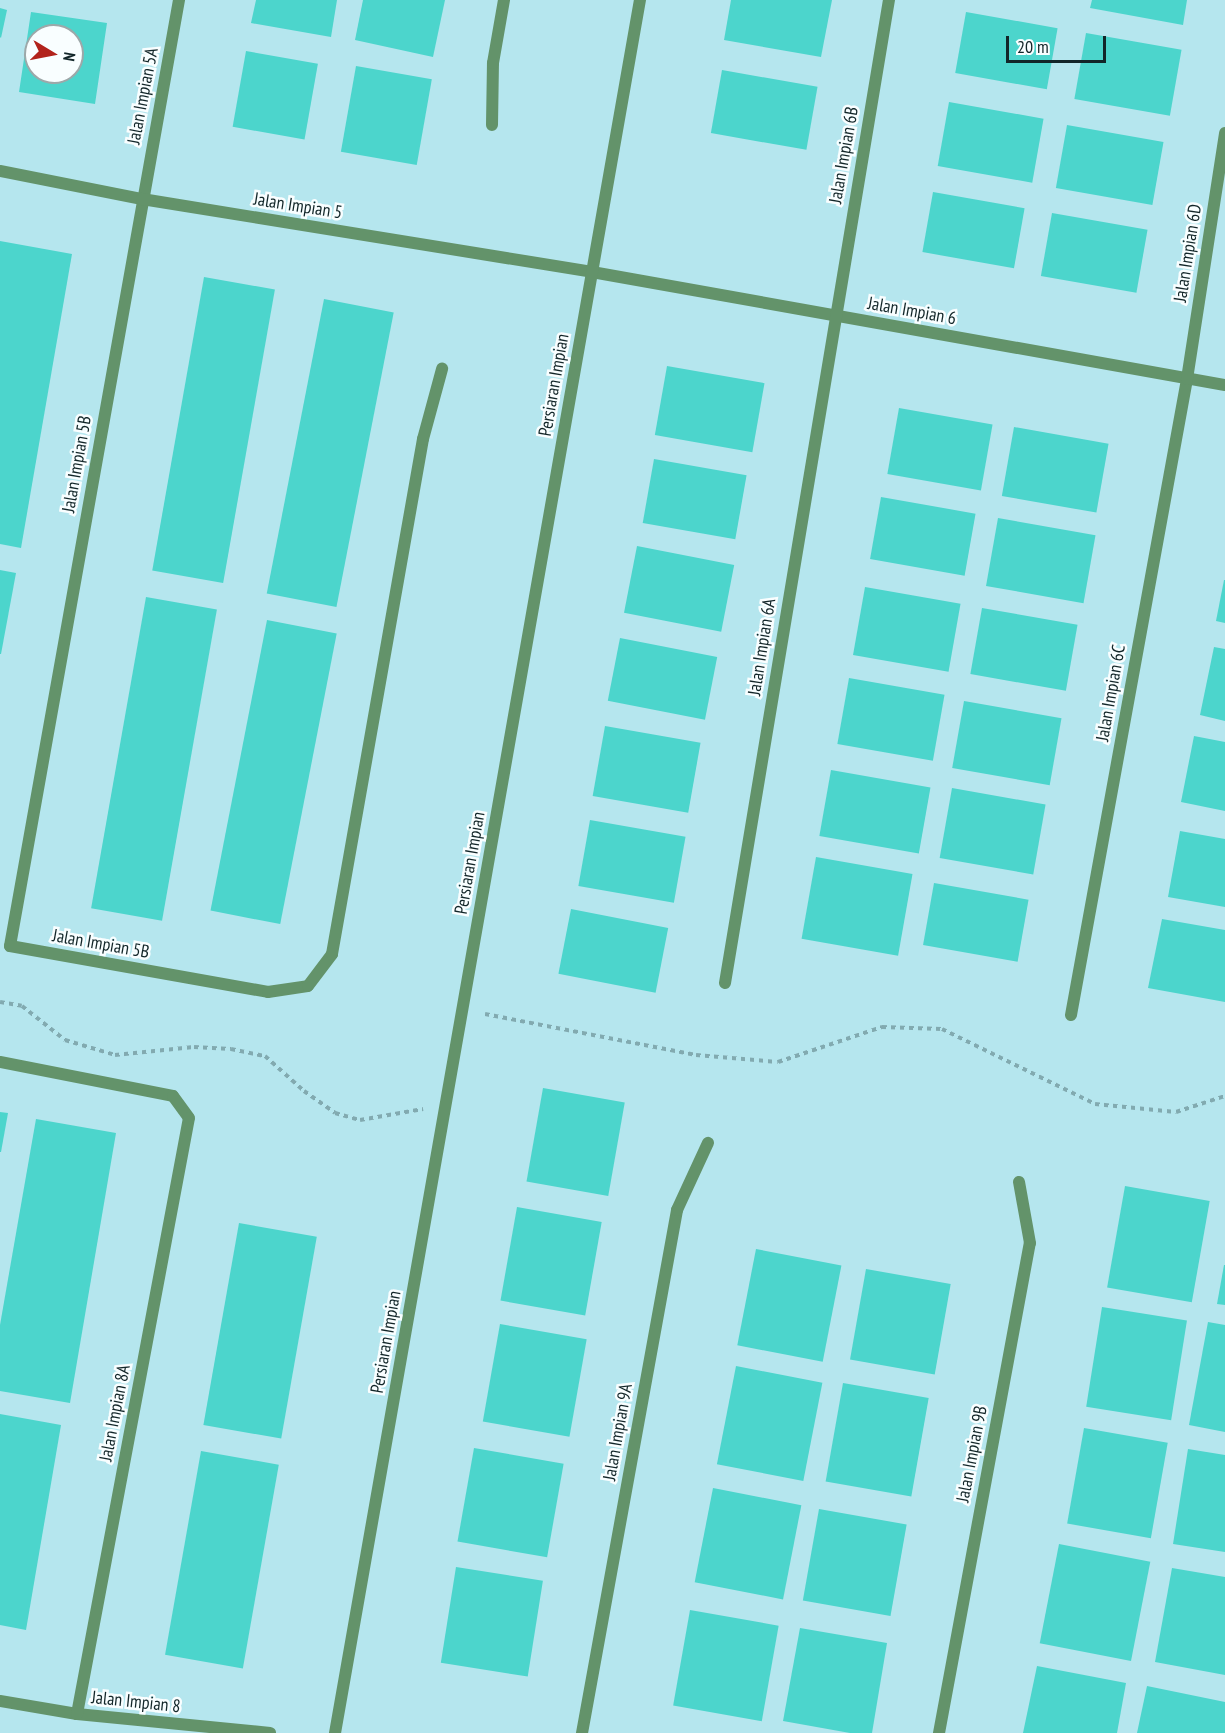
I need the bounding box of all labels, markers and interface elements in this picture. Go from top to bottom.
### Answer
north arrow [24,24,84,84]
scale bar [1009,24,1110,62]
text: 20 m [1017,35,1049,58]
street label: Jalan Impian 5A [123,46,163,146]
text: N [59,51,80,63]
street label: Jalan Impian 6B [825,105,863,205]
street label: Jalan Impian 5 [252,188,344,224]
street label: Jalan Impian 6D [1170,203,1206,303]
street label: Jalan Impian 6 [866,293,958,329]
street label: Persiaran Impian [534,332,574,438]
street label: Jalan Impian 5B [58,414,96,514]
street label: Jalan Impian 6A [744,597,780,697]
street label: Jalan Impian 6C [1092,643,1130,743]
street label: Persiaran Impian [450,810,490,916]
street label: Jalan Impian 5B [51,925,151,963]
street label: Persiaran Impian [366,1289,406,1395]
street label: Jalan Impian 8A [95,1363,135,1463]
street label: Jalan Impian 9A [599,1382,637,1482]
street label: Jalan Impian 9B [952,1404,992,1504]
street label: Jalan Impian 8 [90,1687,182,1717]

